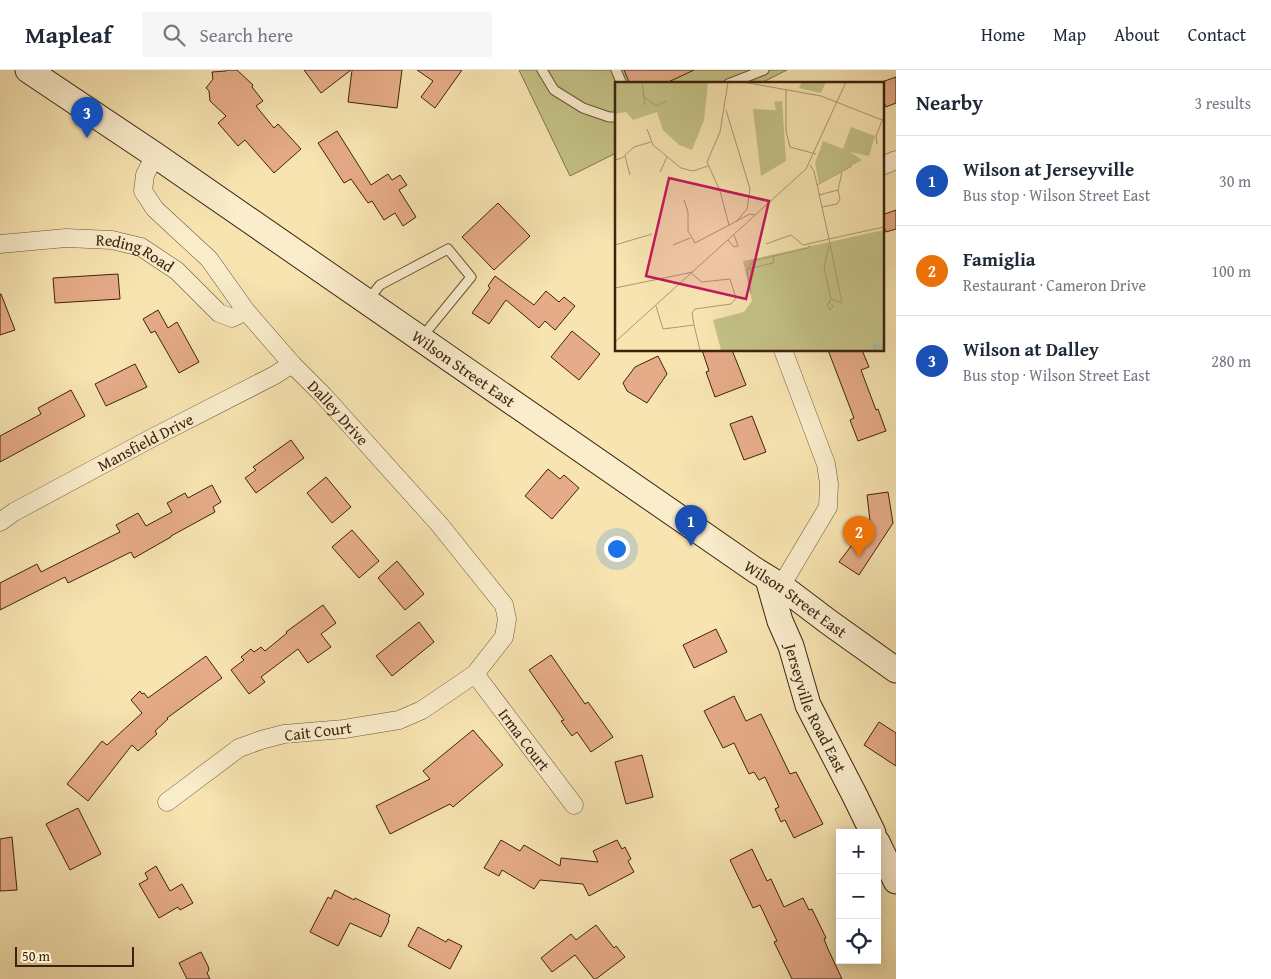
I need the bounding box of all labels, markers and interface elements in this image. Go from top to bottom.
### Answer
search box [142,12,492,57]
text: Mapleaf [25,17,112,52]
icon: search [160,21,188,49]
text: Search here [200,21,293,49]
text: Home [981,21,1025,48]
text: Map [1053,21,1086,48]
text: About [1114,21,1160,48]
text: Contact [1188,21,1246,48]
inset map [615,82,884,351]
text: Nearby [916,87,983,118]
text: 3 results [1194,91,1251,115]
pin: 3 [71,97,103,138]
text: Wilson at Jerseyville [963,155,1134,183]
text: 1 [928,169,936,193]
text: 30 m [1219,169,1251,193]
text: Bus stop · Wilson Street East [963,183,1150,207]
street label: Reding Road [95,227,179,278]
text: Famiglia [963,245,1036,273]
text: 2 [928,259,936,283]
text: 100 m [1211,259,1251,283]
text: Restaurant · Cameron Drive [963,273,1146,297]
street label: Wilson Street East [407,324,521,413]
text: Wilson at Dalley [963,335,1099,363]
text: 3 [928,349,936,373]
text: 280 m [1211,349,1251,373]
text: Bus stop · Wilson Street East [963,363,1150,387]
street label: Dalley Drive [302,374,375,451]
street label: Mansfield Drive [93,407,198,477]
pin: 1 [675,505,707,546]
pin: 2 [843,516,875,557]
your location [604,536,630,562]
street label: Wilson Street East [739,554,852,644]
street label: Jerseyville Road East [778,639,853,777]
street label: Irma Court [493,703,556,776]
street label: Cait Court [283,715,353,747]
map controls [836,829,881,964]
button: + [836,829,881,874]
button: − [836,874,881,919]
button: locate [836,919,881,964]
scale bar [15,944,134,967]
text: 50 m [22,946,50,966]

